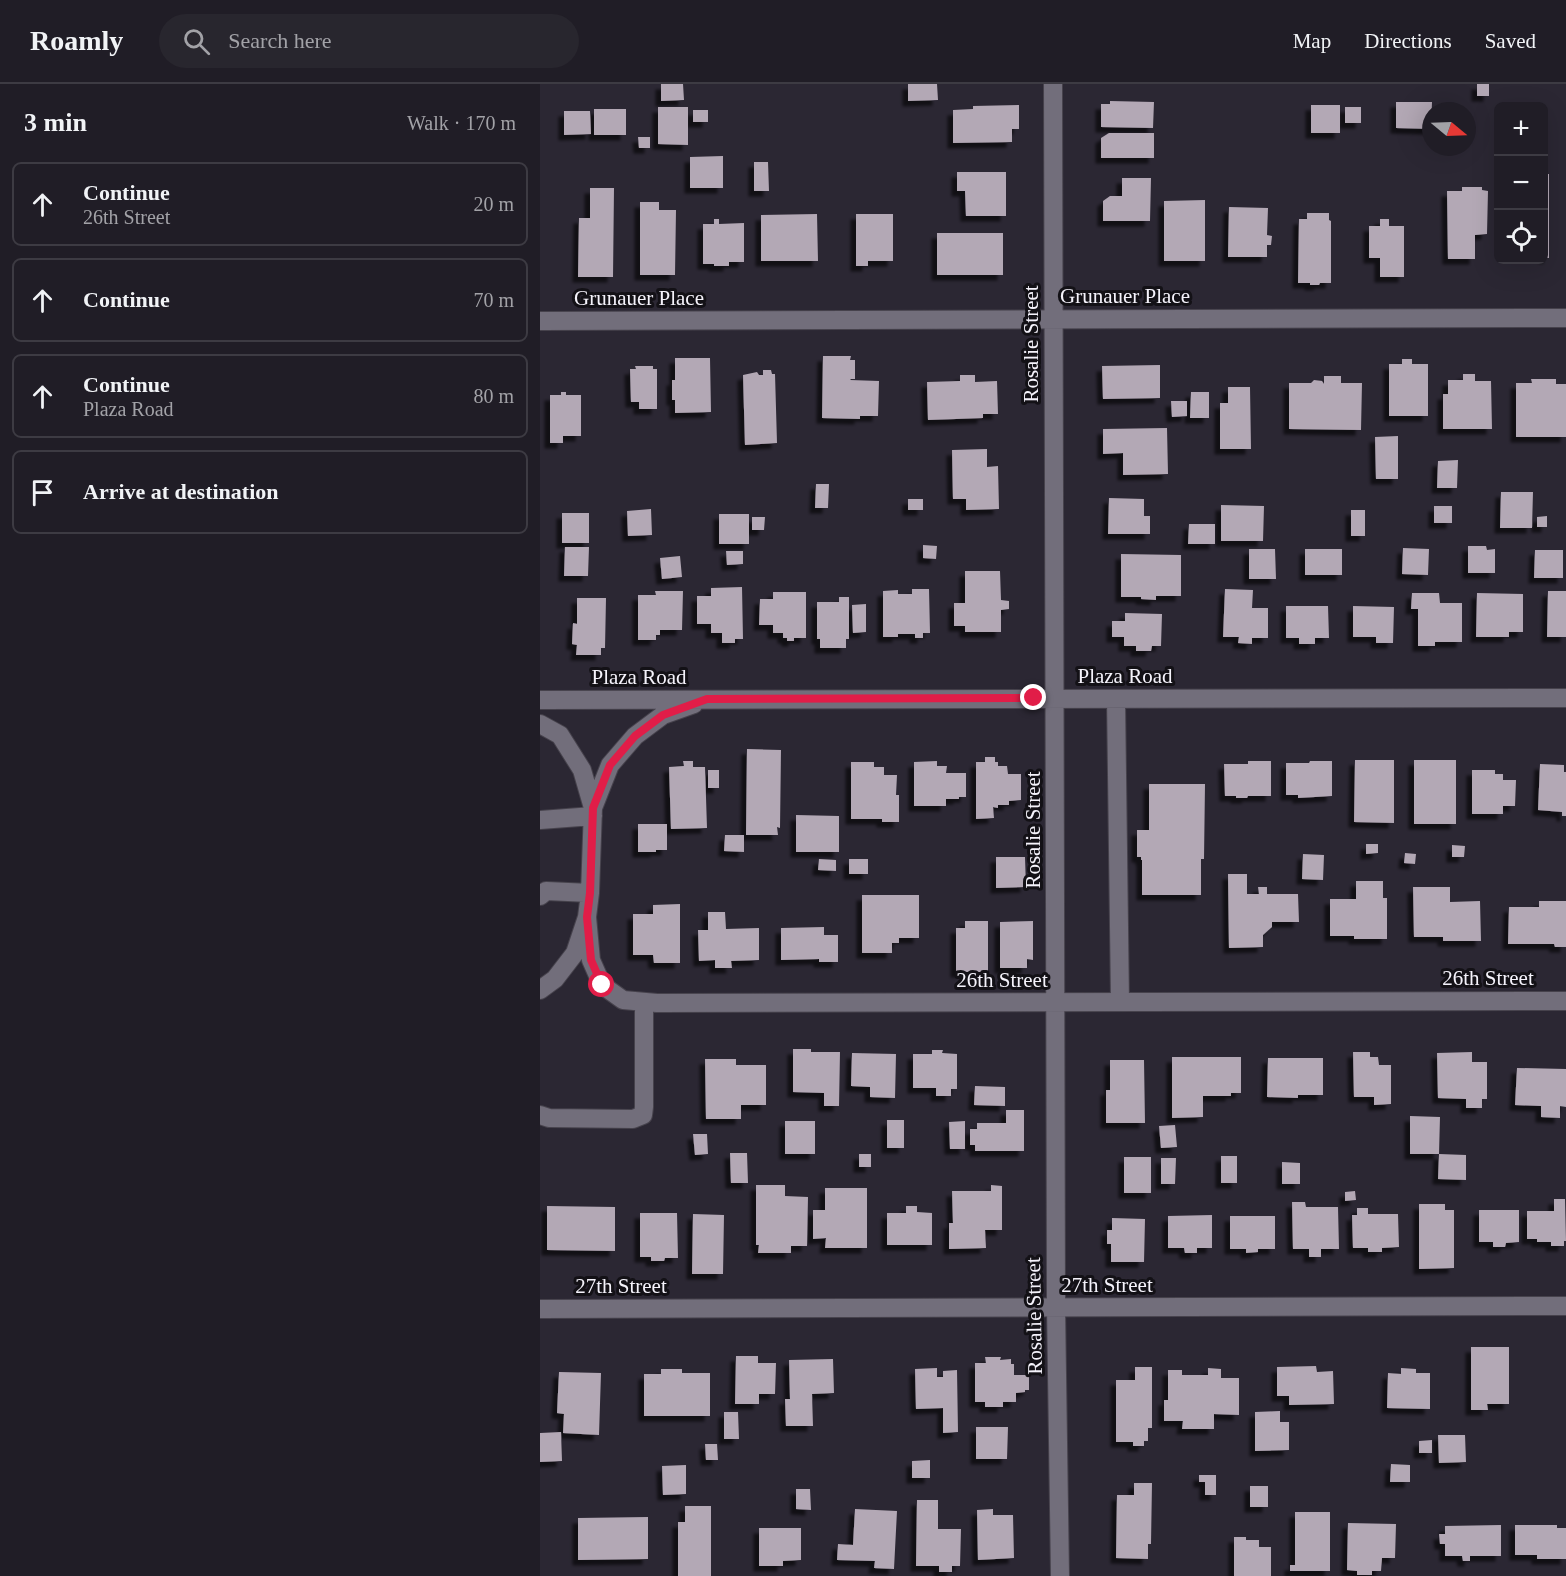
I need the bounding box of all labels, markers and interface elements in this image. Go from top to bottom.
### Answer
search box [159,14,579,68]
text: Roamly [30,25,123,56]
icon: search [180,25,213,58]
text: Search here [228,28,332,53]
text: Map [1293,29,1331,53]
text: Directions [1364,29,1452,53]
text: Saved [1485,29,1536,53]
north arrow [1422,102,1476,156]
map controls [1494,102,1548,264]
button: + [1494,102,1548,156]
text: 3 min [24,108,87,137]
text: Walk · 170 m [407,112,516,134]
button: − [1494,156,1548,210]
text: Continue [83,180,170,205]
icon: ahead [26,188,59,221]
text: 20 m [473,193,514,215]
text: 26th Street [83,206,170,228]
button: locate [1494,210,1548,264]
icon: ahead [26,284,59,317]
street label: Grunauer Place [1060,284,1190,308]
street label: Rosalie Street [1019,285,1043,403]
street label: Grunauer Place [574,286,704,310]
text: Continue [83,287,170,312]
text: 70 m [473,289,514,311]
text: Continue [83,372,170,397]
icon: ahead [26,380,59,413]
text: 80 m [473,385,514,407]
text: Plaza Road [83,398,174,420]
icon: arrive [26,476,59,509]
text: Arrive at destination [83,479,279,504]
street label: Plaza Road [1077,664,1173,688]
street label: Plaza Road [591,665,687,689]
route end [1020,684,1046,710]
street label: Rosalie Street [1021,771,1045,889]
street label: 26th Street [1442,966,1534,990]
street label: 26th Street [956,968,1048,992]
route start [588,971,614,997]
street label: Rosalie Street [1021,1257,1047,1375]
street label: 27th Street [1061,1273,1153,1297]
street label: 27th Street [575,1274,667,1298]

